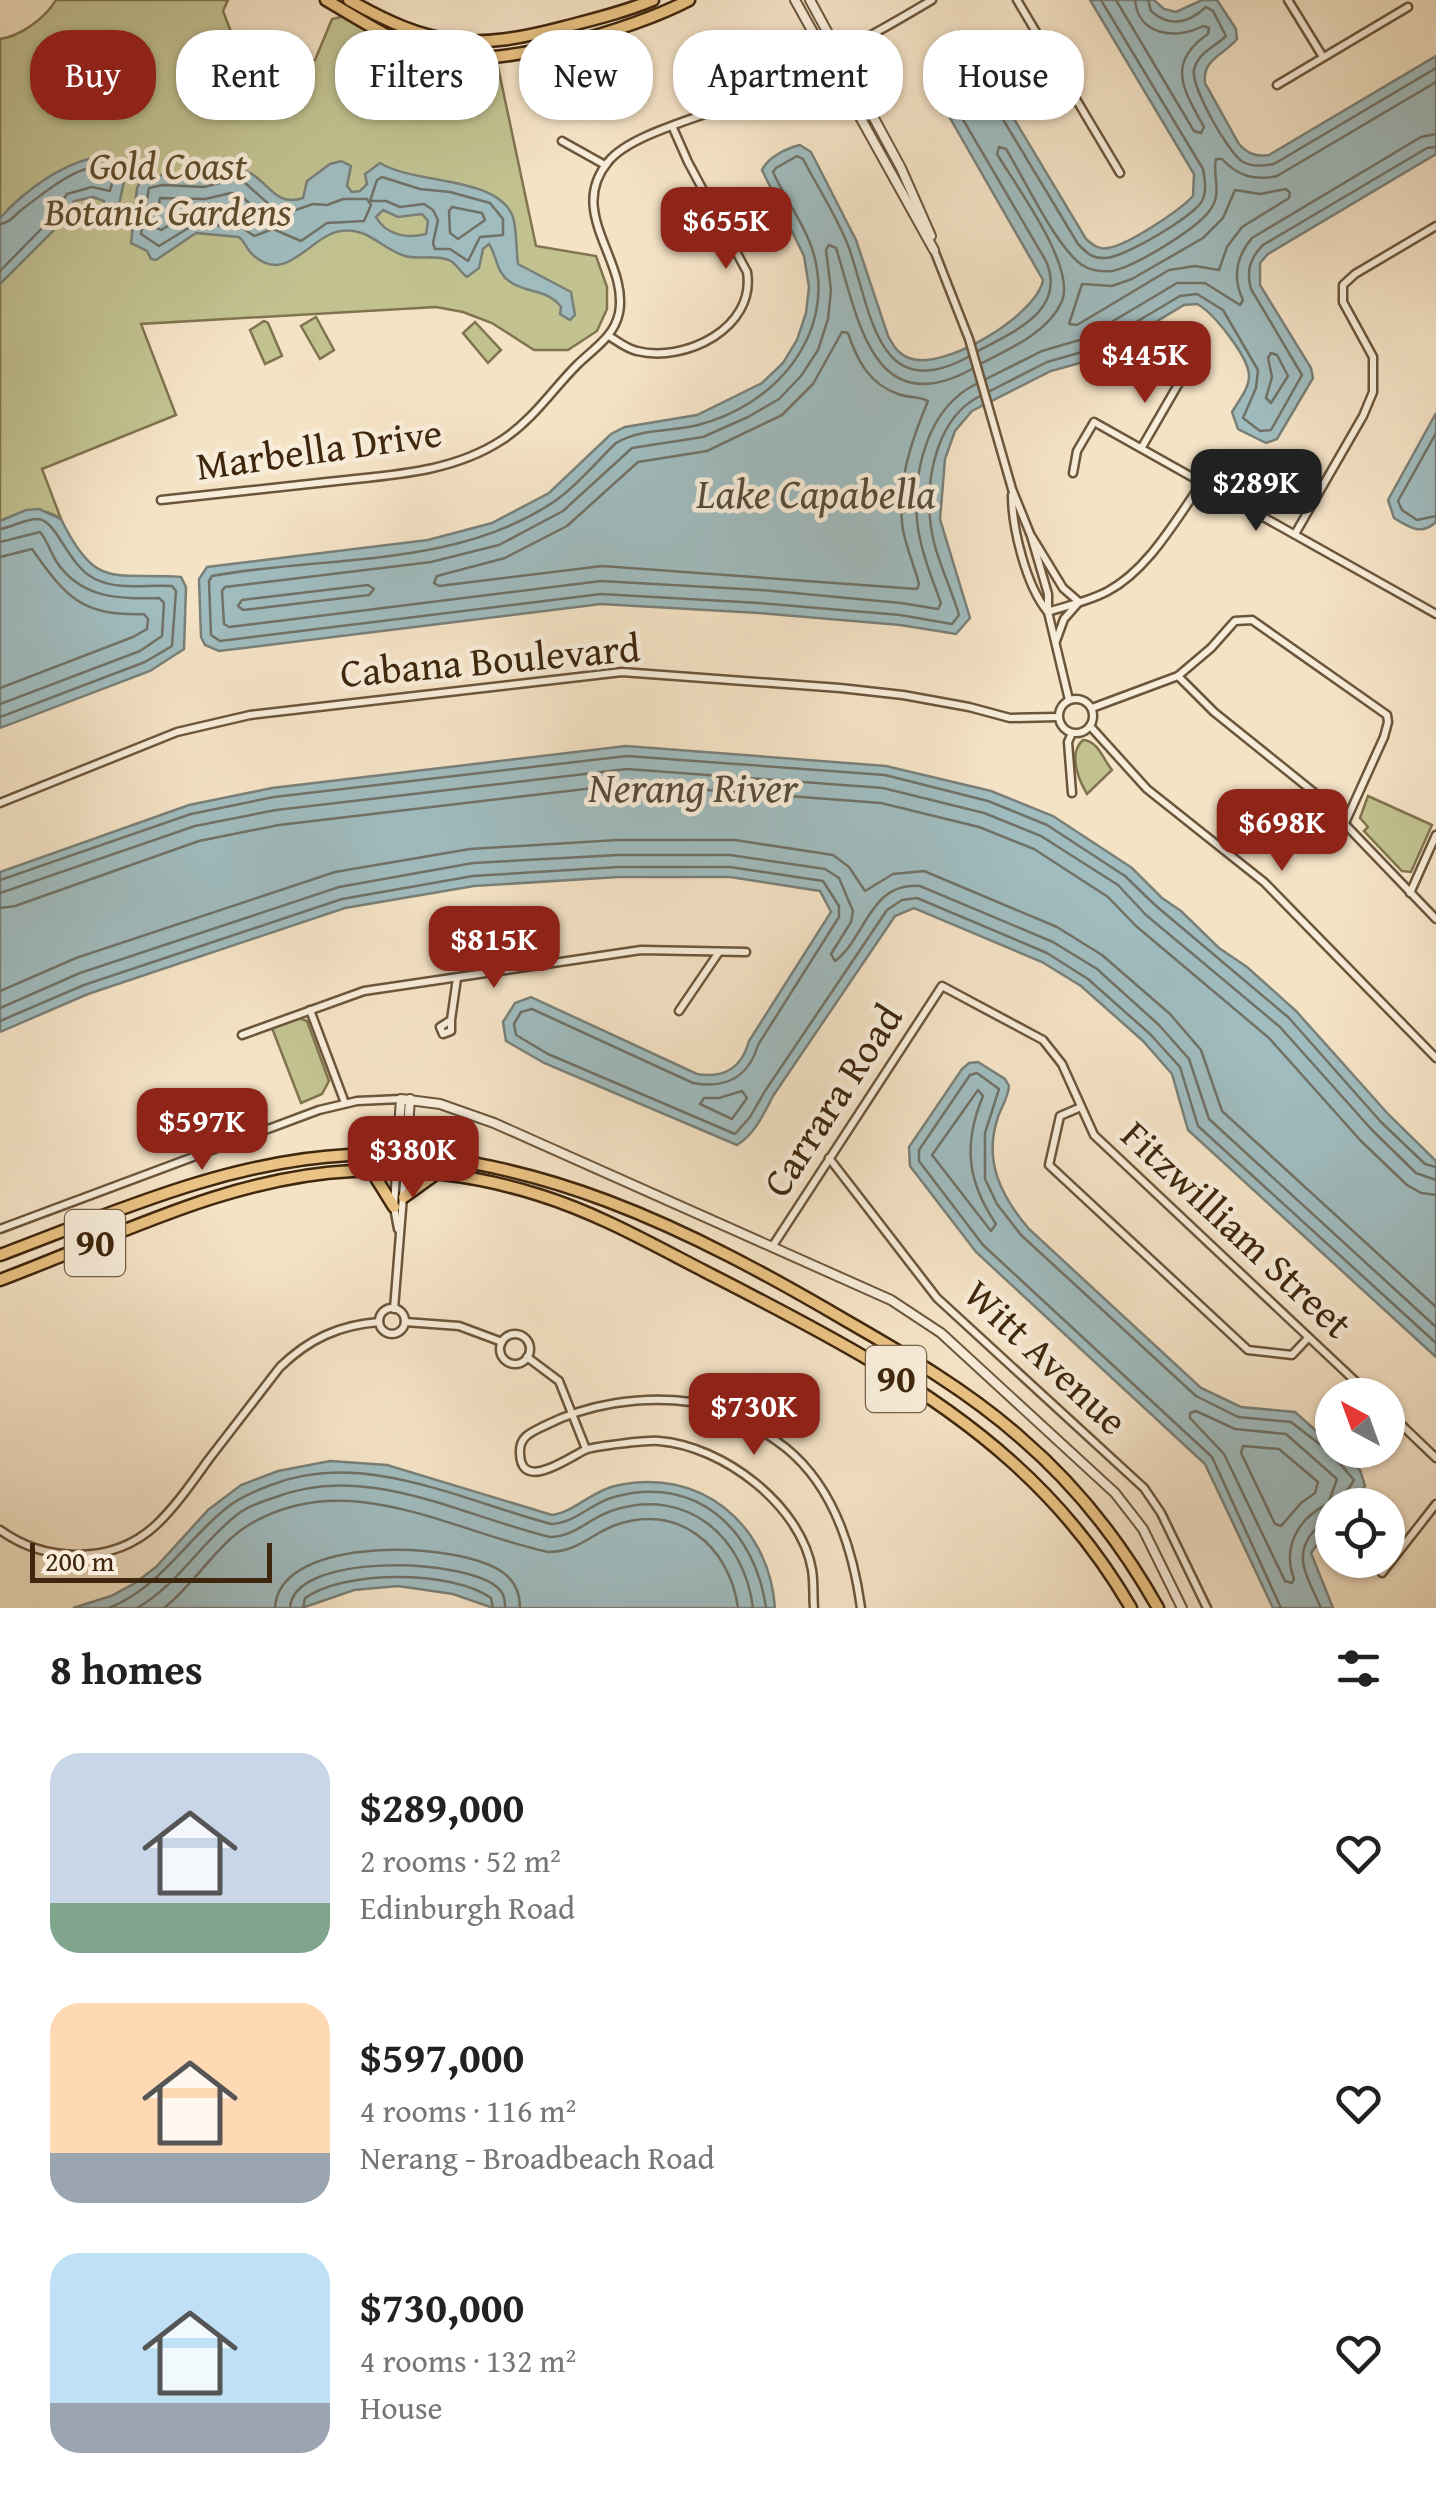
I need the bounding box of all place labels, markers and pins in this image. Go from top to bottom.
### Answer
pin: $655K [656,187,796,272]
pin: $445K [1075,321,1215,406]
pin: $289K [1186,449,1326,534]
pin: $698K [1212,789,1352,874]
pin: $815K [424,906,564,991]
pin: $597K [132,1088,272,1173]
pin: $380K [343,1116,483,1201]
pin: $730K [684,1373,824,1458]

